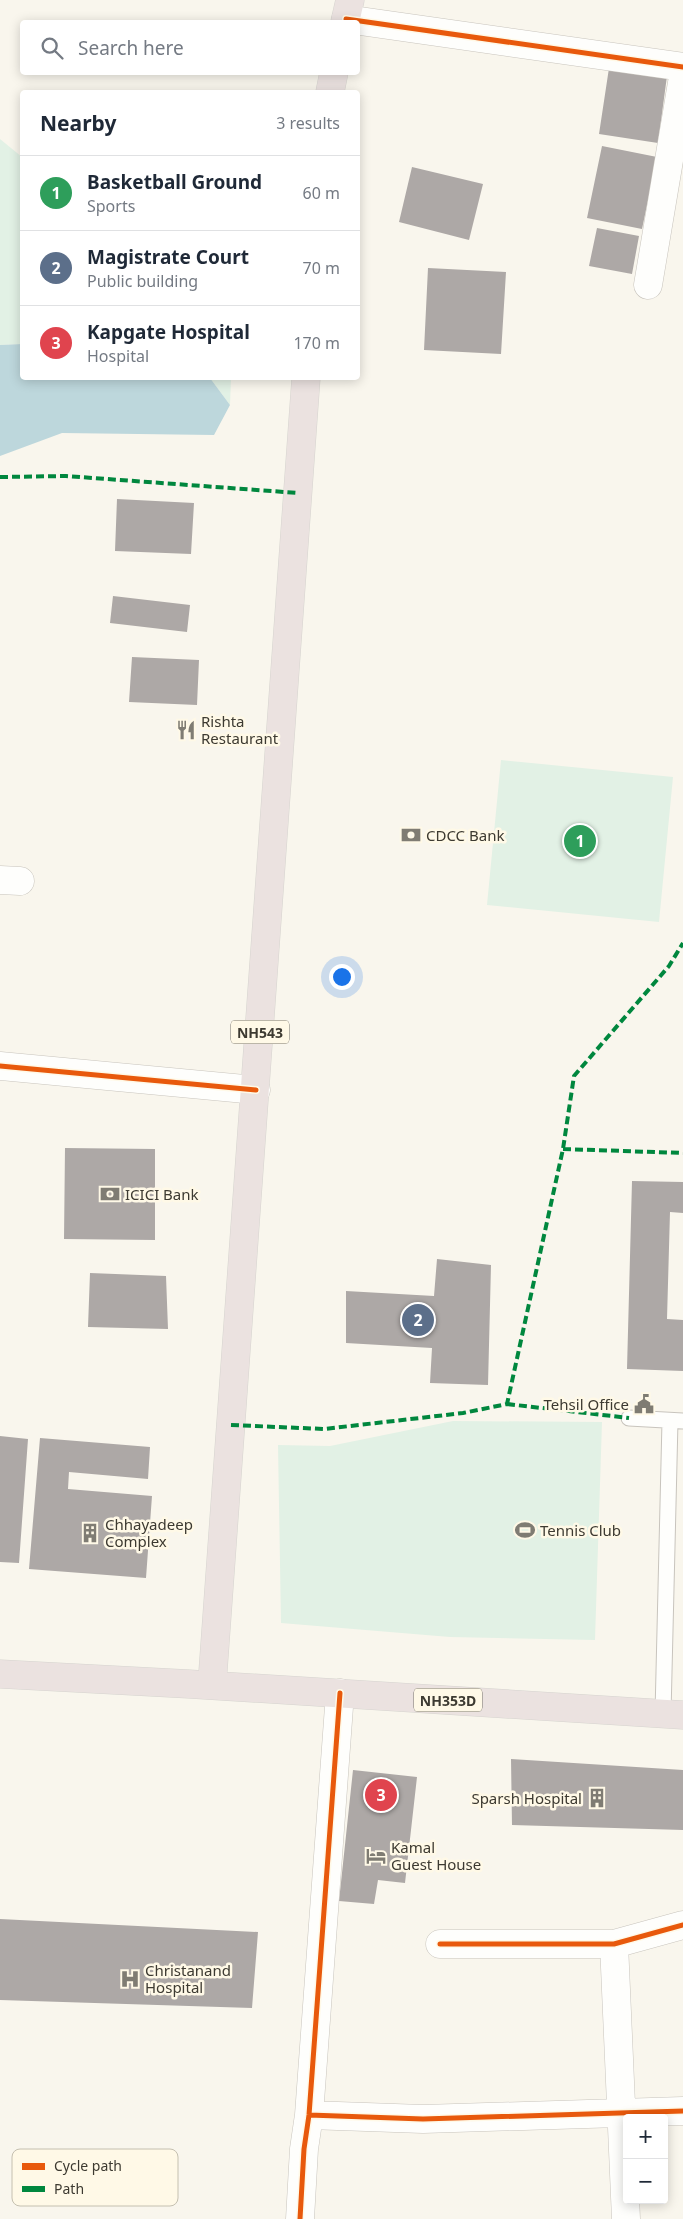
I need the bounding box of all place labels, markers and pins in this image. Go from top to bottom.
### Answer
place label: Rishta Restaurant [201,711,279,748]
restaurant icon: Rishta Restaurant [175,719,197,741]
pin: 1 [564,822,596,860]
bank icon: CDCC Bank [400,824,422,846]
place label: CDCC Bank [426,825,504,845]
bank icon: ICICI Bank [99,1183,121,1205]
place label: ICICI Bank [125,1184,199,1204]
pin: 2 [402,1301,434,1339]
public building icon: Tehsil Office [633,1393,655,1415]
place label: Tehsil Office [544,1394,629,1414]
place label: Chhayadeep Complex [105,1514,193,1551]
sports icon: Tennis Club [514,1519,536,1541]
place label: Tennis Club [540,1520,621,1540]
building icon: Chhayadeep Complex [79,1522,101,1544]
pin: 3 [365,1776,397,1814]
building icon: Sparsh Hospital [586,1787,608,1809]
place label: Sparsh Hospital [471,1788,582,1808]
place label: Kamal Guest House [391,1837,481,1874]
hotel icon: Kamal Guest House [365,1845,387,1867]
place label: Christanand Hospital [145,1960,231,1997]
hospital icon: Christanand Hospital [119,1968,141,1990]

